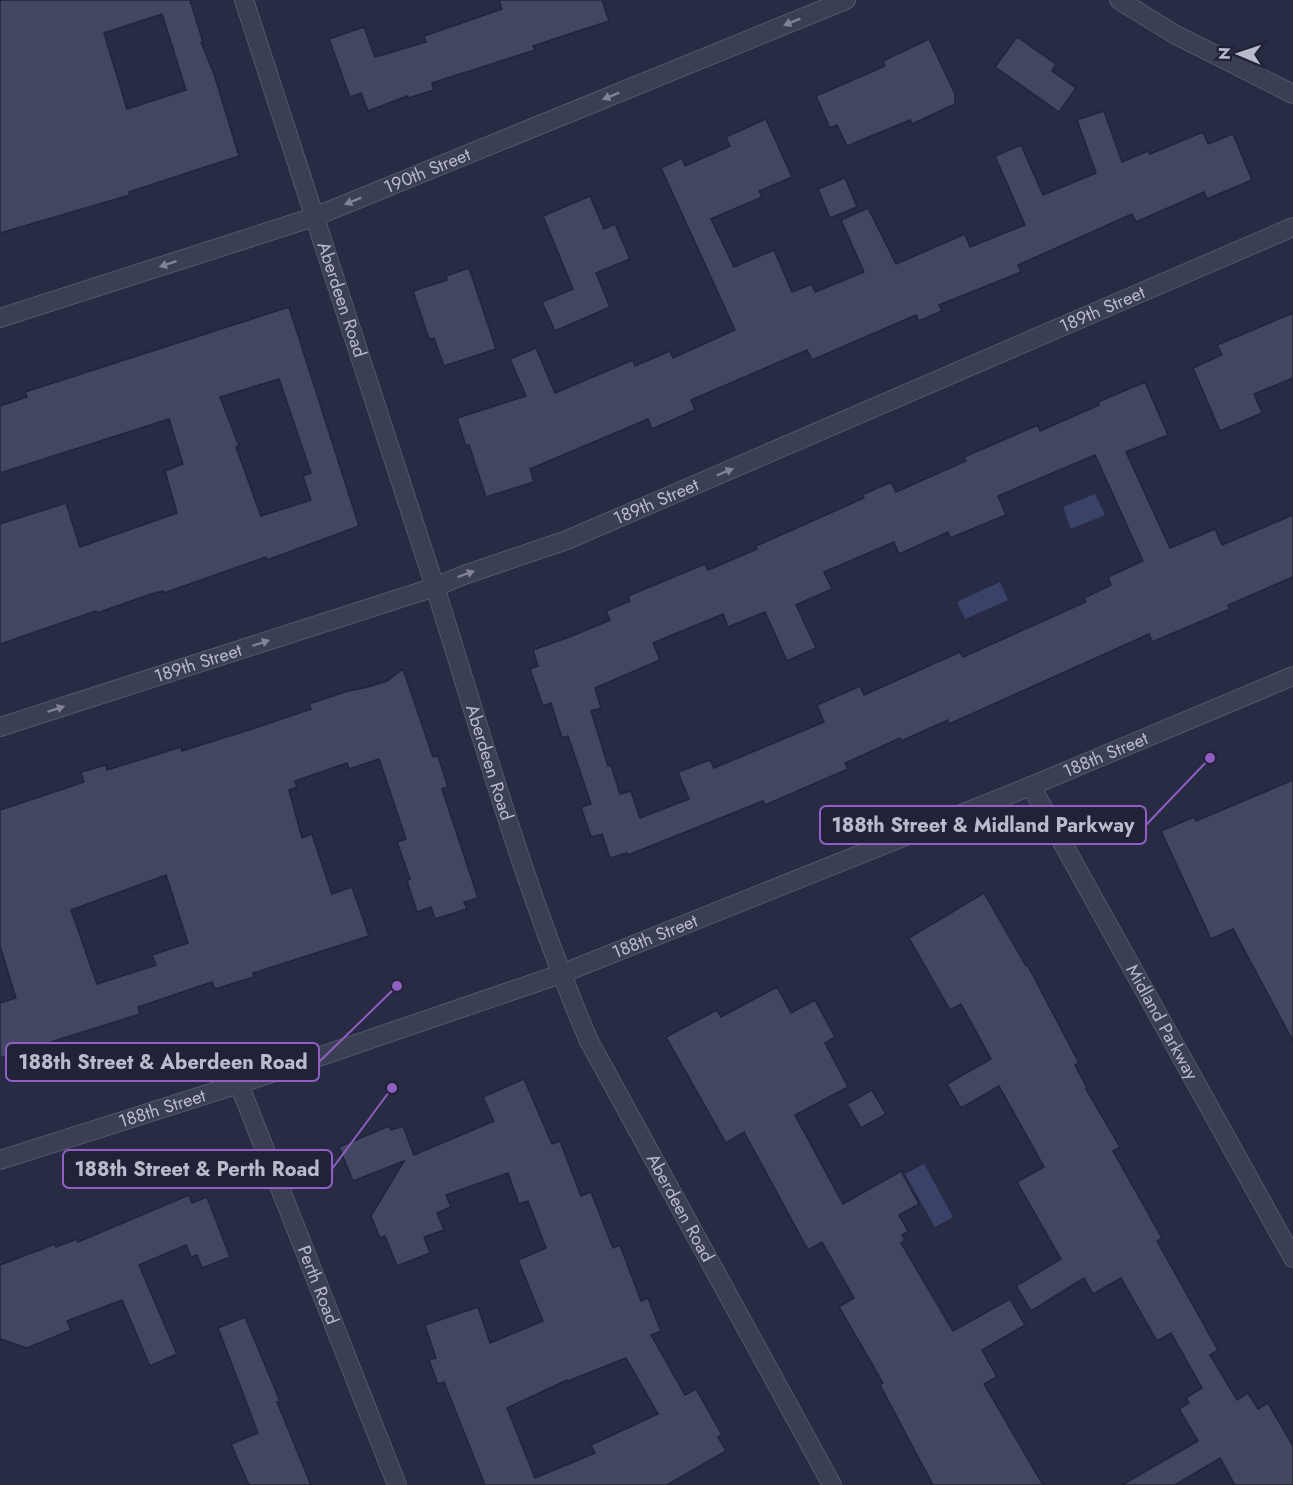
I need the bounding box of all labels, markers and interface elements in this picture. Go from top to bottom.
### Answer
one-way arrow [783,18,801,27]
north arrow [1209,24,1269,84]
text: N [1213,47,1236,60]
one-way arrow [602,91,620,101]
street label: 190th Street [380,141,475,200]
one-way arrow [344,197,362,206]
street label: Aberdeen Road [311,238,373,361]
one-way arrow [159,259,177,269]
street label: 189th Street [1056,279,1150,339]
one-way arrow [717,467,735,477]
street label: 189th Street [609,472,703,532]
one-way arrow [457,569,475,579]
street label: 189th Street [151,637,246,690]
one-way arrow [252,638,270,647]
street label: Aberdeen Road [459,701,520,824]
one-way arrow [47,704,65,713]
street label: 188th Street [1059,725,1153,784]
callout: 188th Street & Midland Parkway [820,806,1146,844]
text: 188th Street & Midland Parkway [832,811,1135,840]
street label: 188th Street [608,907,702,965]
street label: Midland Parkway [1119,960,1205,1085]
callout: 188th Street & Aberdeen Road [6,1043,319,1081]
text: 188th Street & Aberdeen Road [18,1048,308,1077]
street label: 188th Street [115,1082,209,1135]
street label: Aberdeen Road [640,1149,721,1267]
callout: 188th Street & Perth Road [63,1150,332,1188]
text: 188th Street & Perth Road [74,1155,320,1184]
street label: Perth Road [291,1242,345,1328]

